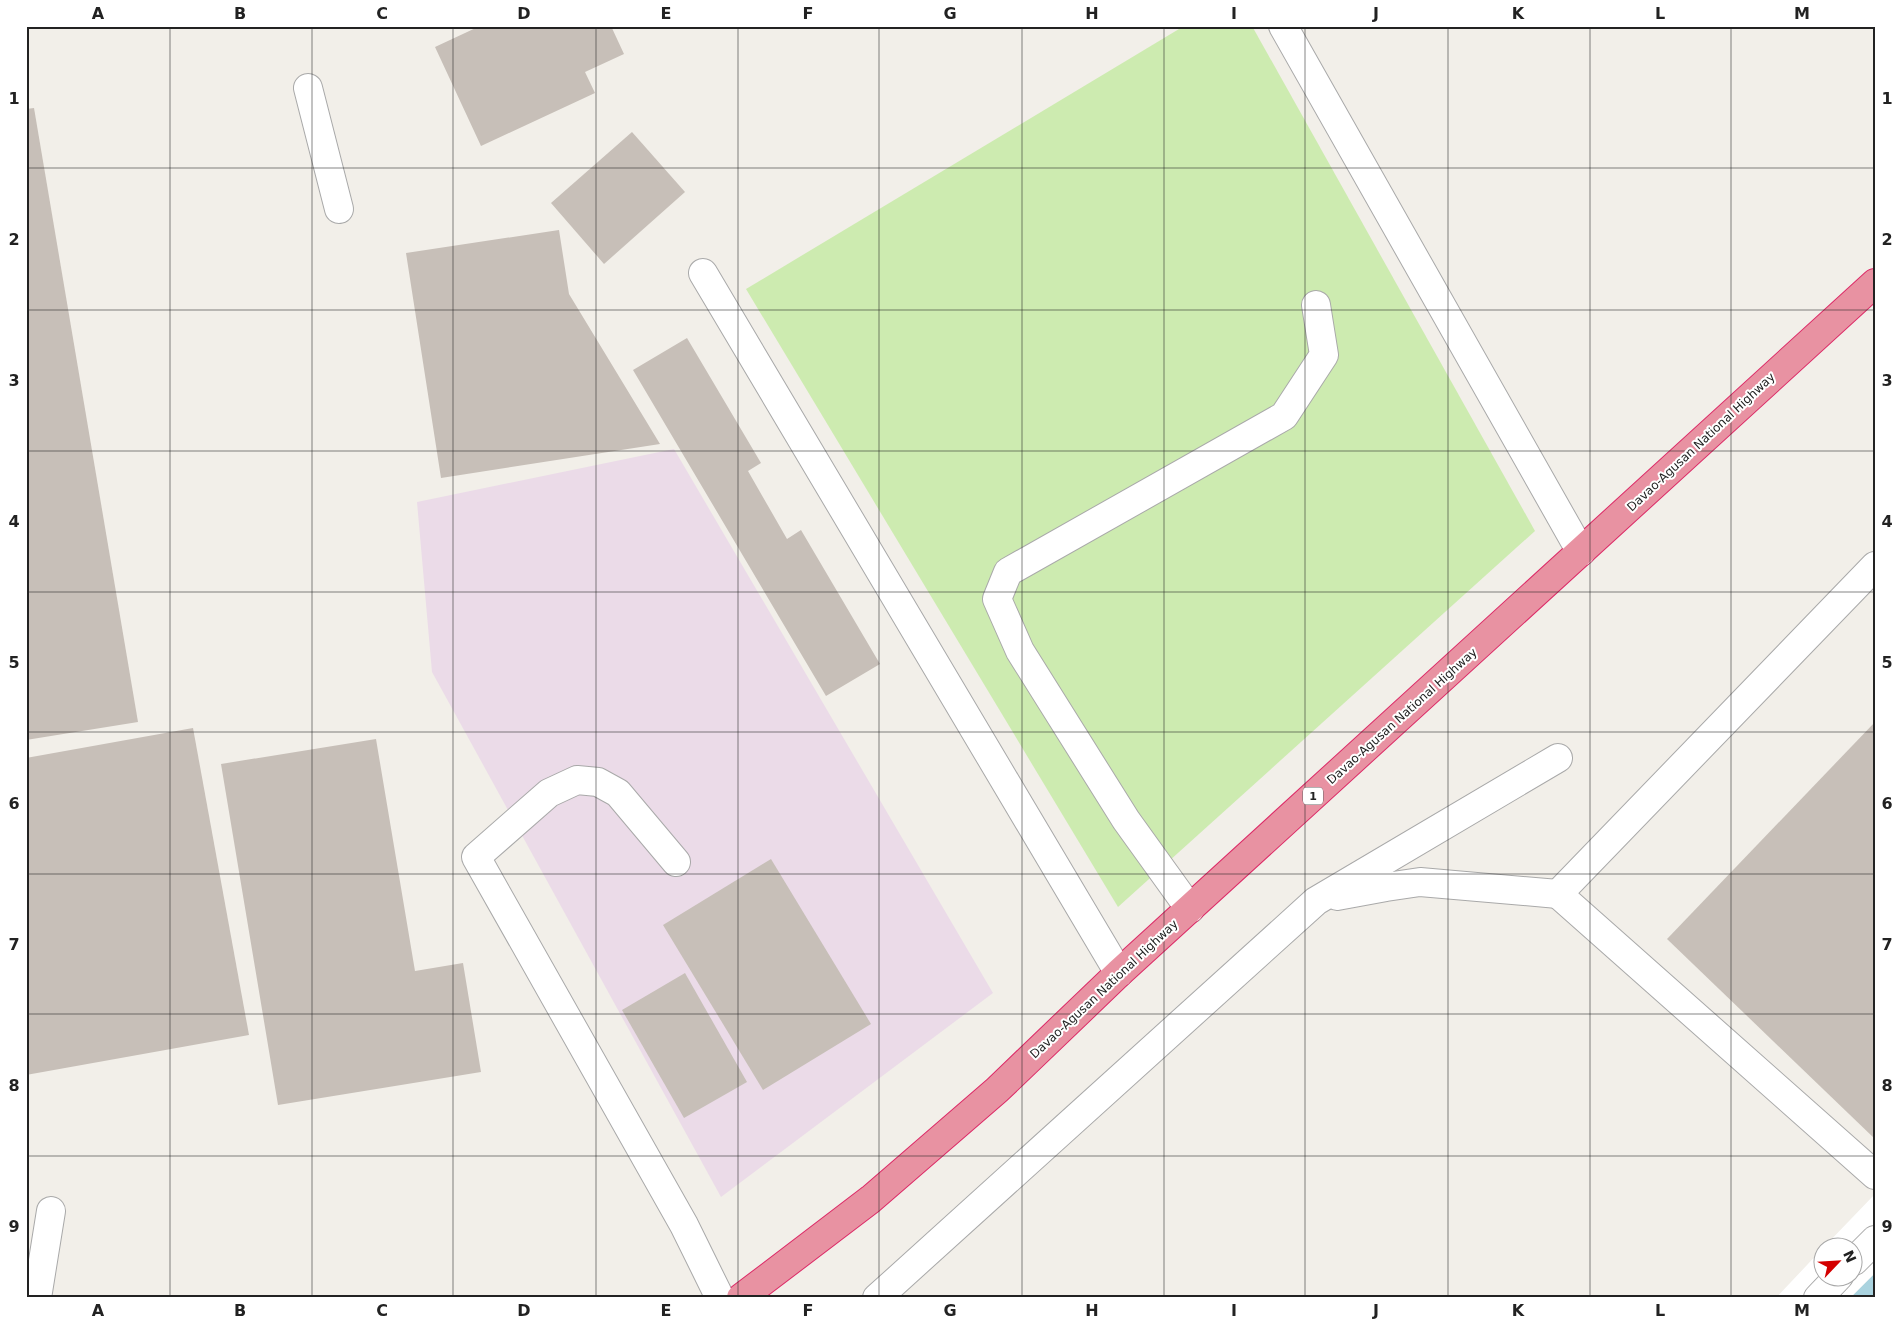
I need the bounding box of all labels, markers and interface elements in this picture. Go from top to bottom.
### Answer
text: A [92,4,105,23]
text: B [234,4,246,23]
text: C [376,4,388,23]
text: D [517,4,531,23]
text: E [661,4,671,23]
text: F [803,4,813,23]
text: G [943,4,957,23]
text: H [1085,4,1099,23]
text: I [1231,4,1237,23]
text: J [1372,4,1379,23]
text: K [1512,4,1525,23]
text: L [1655,4,1665,23]
text: M [1794,4,1810,23]
text: 1 [8,89,20,108]
text: 1 [1881,89,1893,108]
text: 2 [8,230,20,249]
text: 2 [1881,230,1893,249]
street label: Davao-Agusan National Highway [1624,370,1778,514]
text: 3 [8,371,20,390]
text: 3 [1881,371,1893,390]
text: 4 [8,512,20,531]
text: 4 [1881,512,1893,531]
street label: Davao-Agusan National Highway [1324,645,1480,787]
text: 5 [8,653,20,672]
text: 5 [1881,653,1893,672]
road number: 1 [1303,788,1323,804]
text: 6 [8,794,20,813]
text: 6 [1881,794,1893,813]
street label: Davao-Agusan National Highway [1027,917,1181,1061]
text: 7 [8,935,20,954]
text: 7 [1881,935,1893,954]
text: 8 [8,1076,20,1095]
text: 8 [1881,1076,1893,1095]
text: 9 [8,1217,20,1236]
text: 9 [1881,1217,1893,1236]
north arrow [1814,1236,1864,1286]
text: N [1840,1248,1860,1265]
text: A [92,1301,105,1320]
text: B [234,1301,246,1320]
text: C [376,1301,388,1320]
text: D [517,1301,531,1320]
text: E [661,1301,671,1320]
text: F [803,1301,813,1320]
text: G [943,1301,957,1320]
text: H [1085,1301,1099,1320]
text: I [1231,1301,1237,1320]
text: J [1372,1301,1379,1320]
text: K [1512,1301,1525,1320]
text: L [1655,1301,1665,1320]
text: M [1794,1301,1810,1320]

